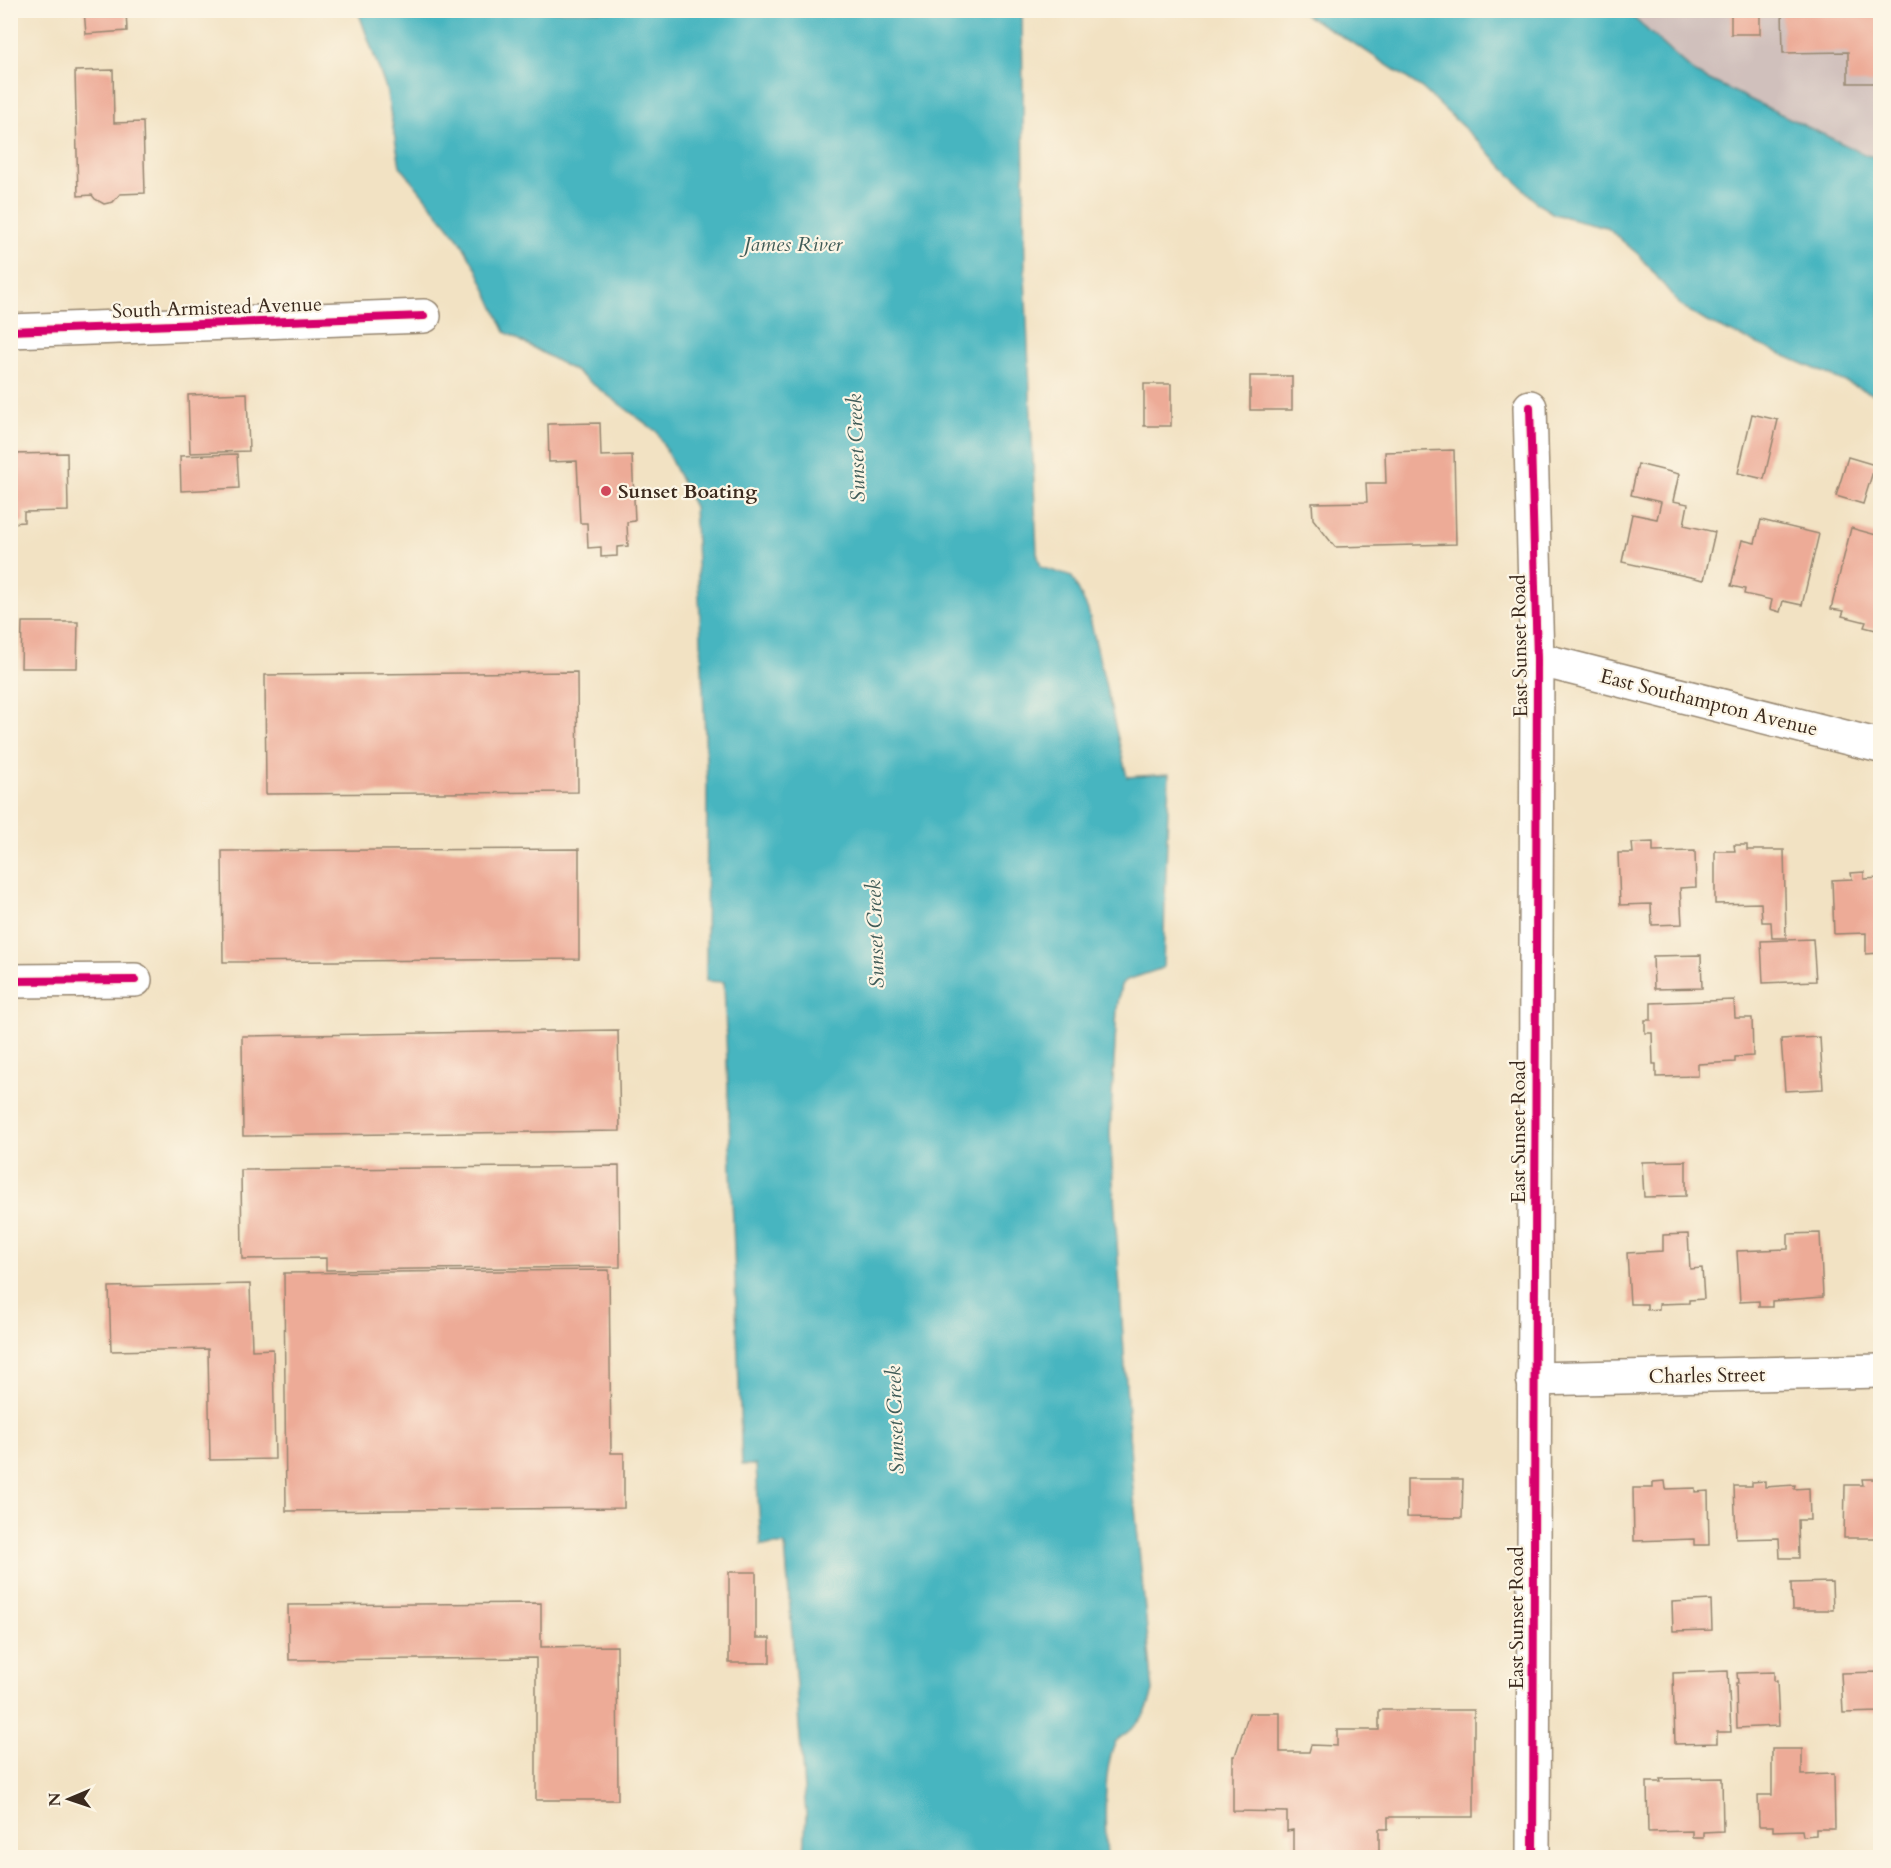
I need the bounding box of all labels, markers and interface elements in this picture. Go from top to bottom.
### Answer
water label: James River [739,230,843,259]
street label: South Armistead Avenue [112,290,322,325]
water label: Sunset Creek [840,393,873,503]
place label: Sunset Boating [618,478,757,505]
marker: Sunset Boating [599,484,613,498]
street label: East Sunset Road [1505,574,1534,718]
street label: East Southampton Avenue [1597,662,1821,743]
water label: Sunset Creek [859,879,892,989]
street label: East Sunset Road [1505,1060,1532,1204]
street label: Charles Street [1649,1361,1766,1390]
water label: Sunset Creek [879,1365,912,1475]
street label: East Sunset Road [1503,1546,1530,1690]
north arrow [39,1769,99,1829]
text: N [44,1792,66,1807]

